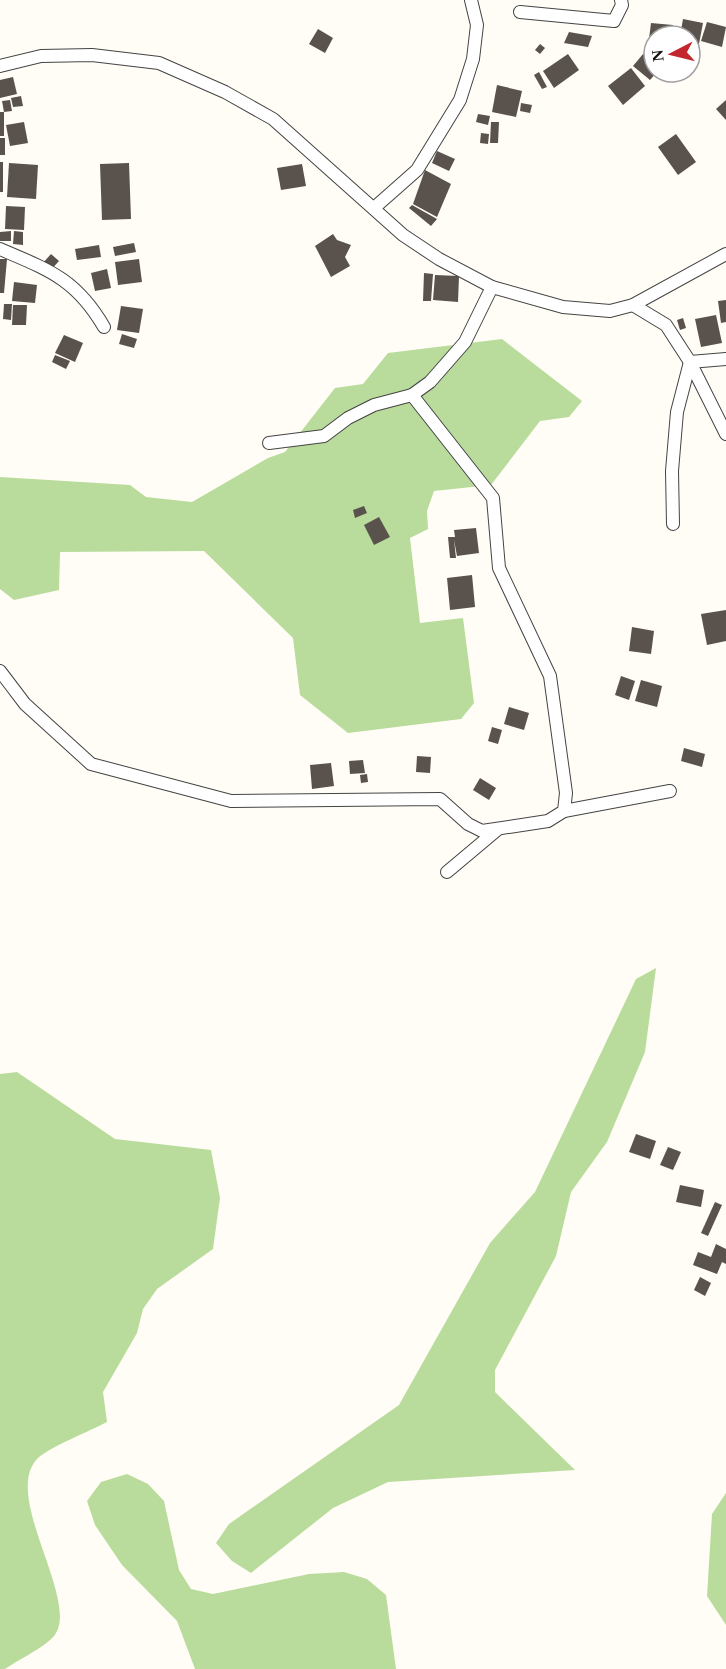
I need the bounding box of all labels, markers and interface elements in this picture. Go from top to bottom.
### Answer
north arrow [642,24,702,84]
text: N [648,49,667,63]

